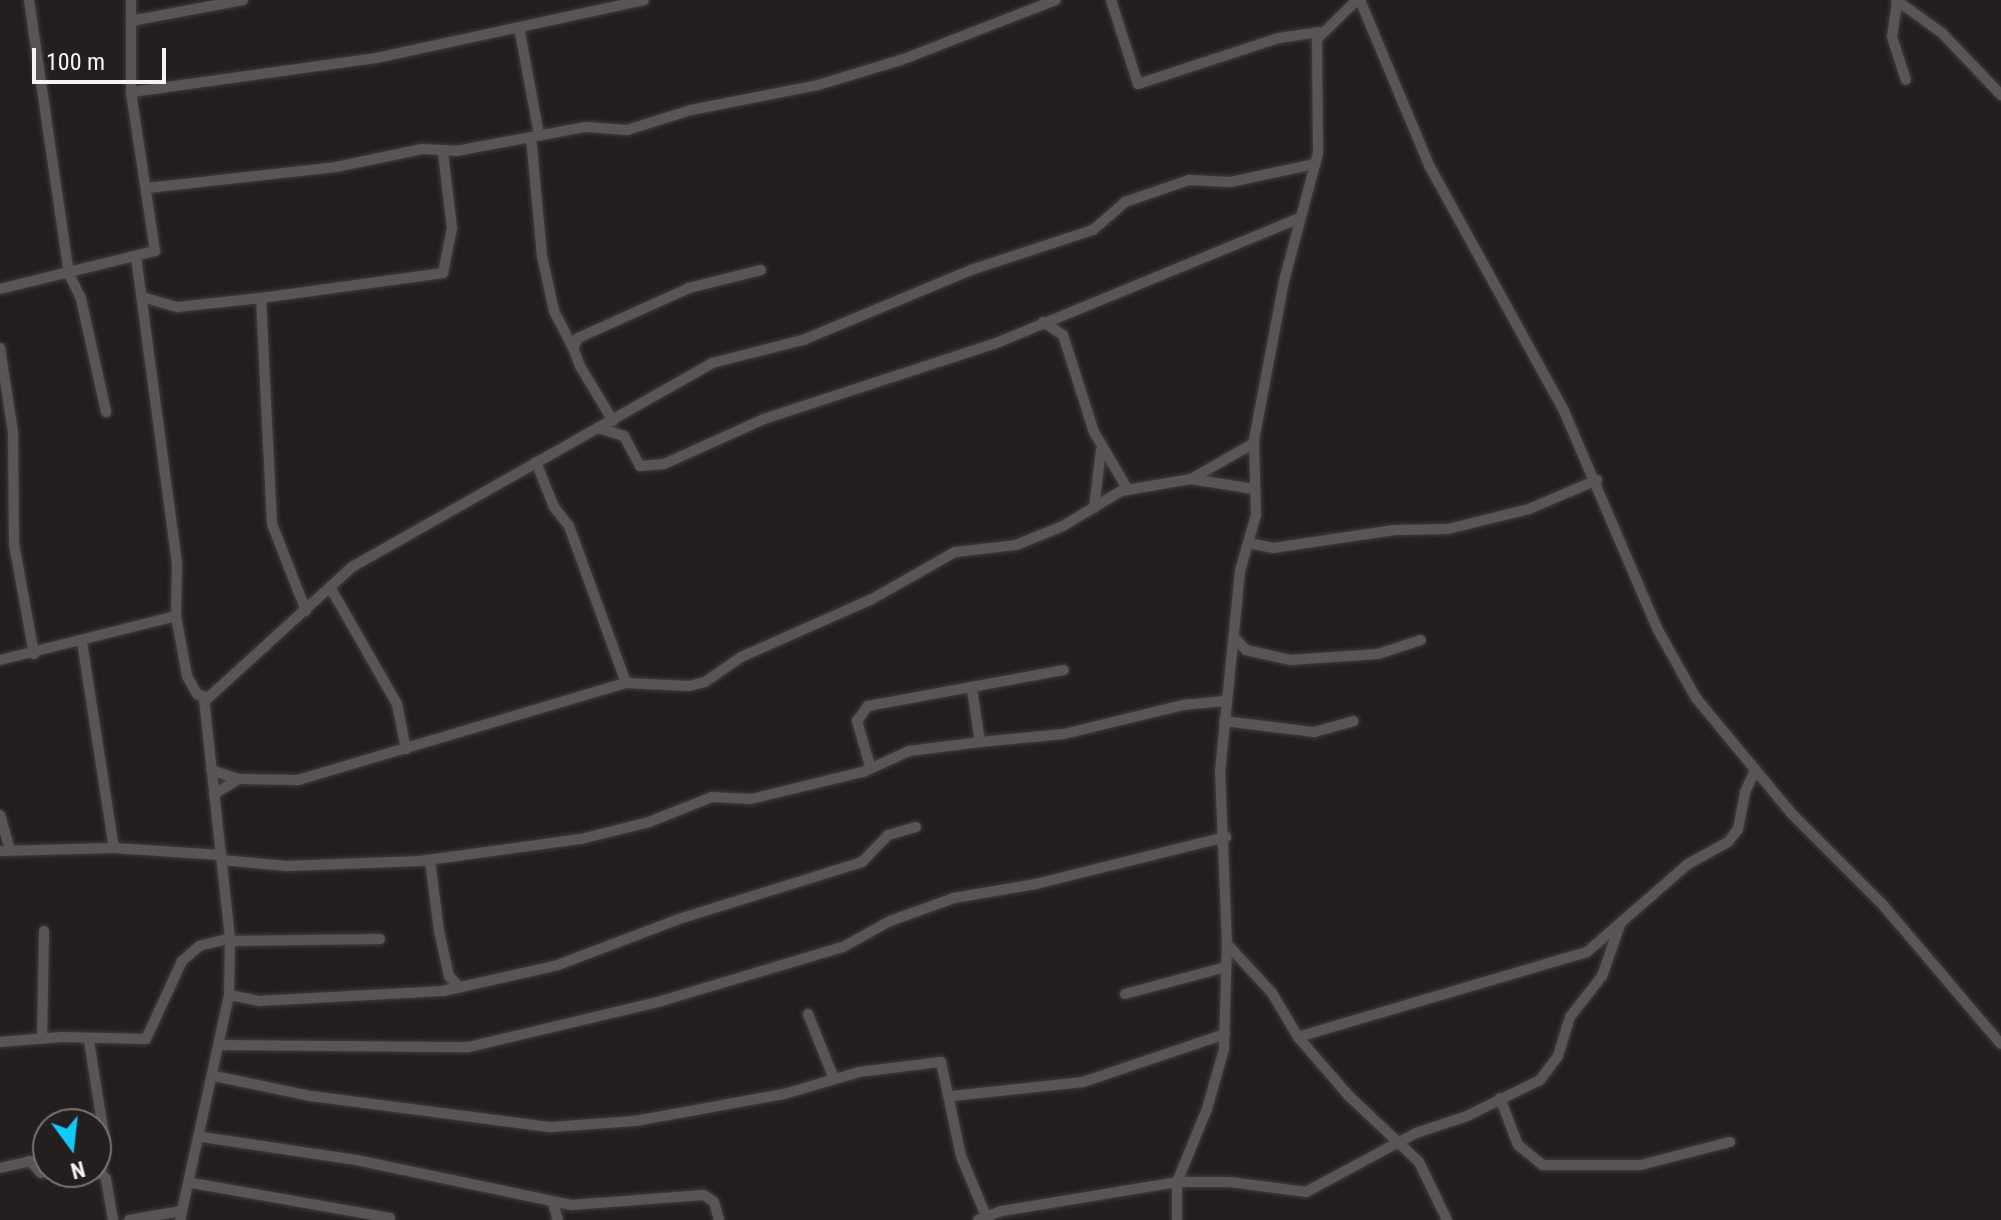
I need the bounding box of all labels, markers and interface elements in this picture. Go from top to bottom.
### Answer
scale bar [36,32,170,82]
text: 100 m [46,48,105,76]
north arrow [32,1108,112,1188]
text: N [68,1156,88,1184]

